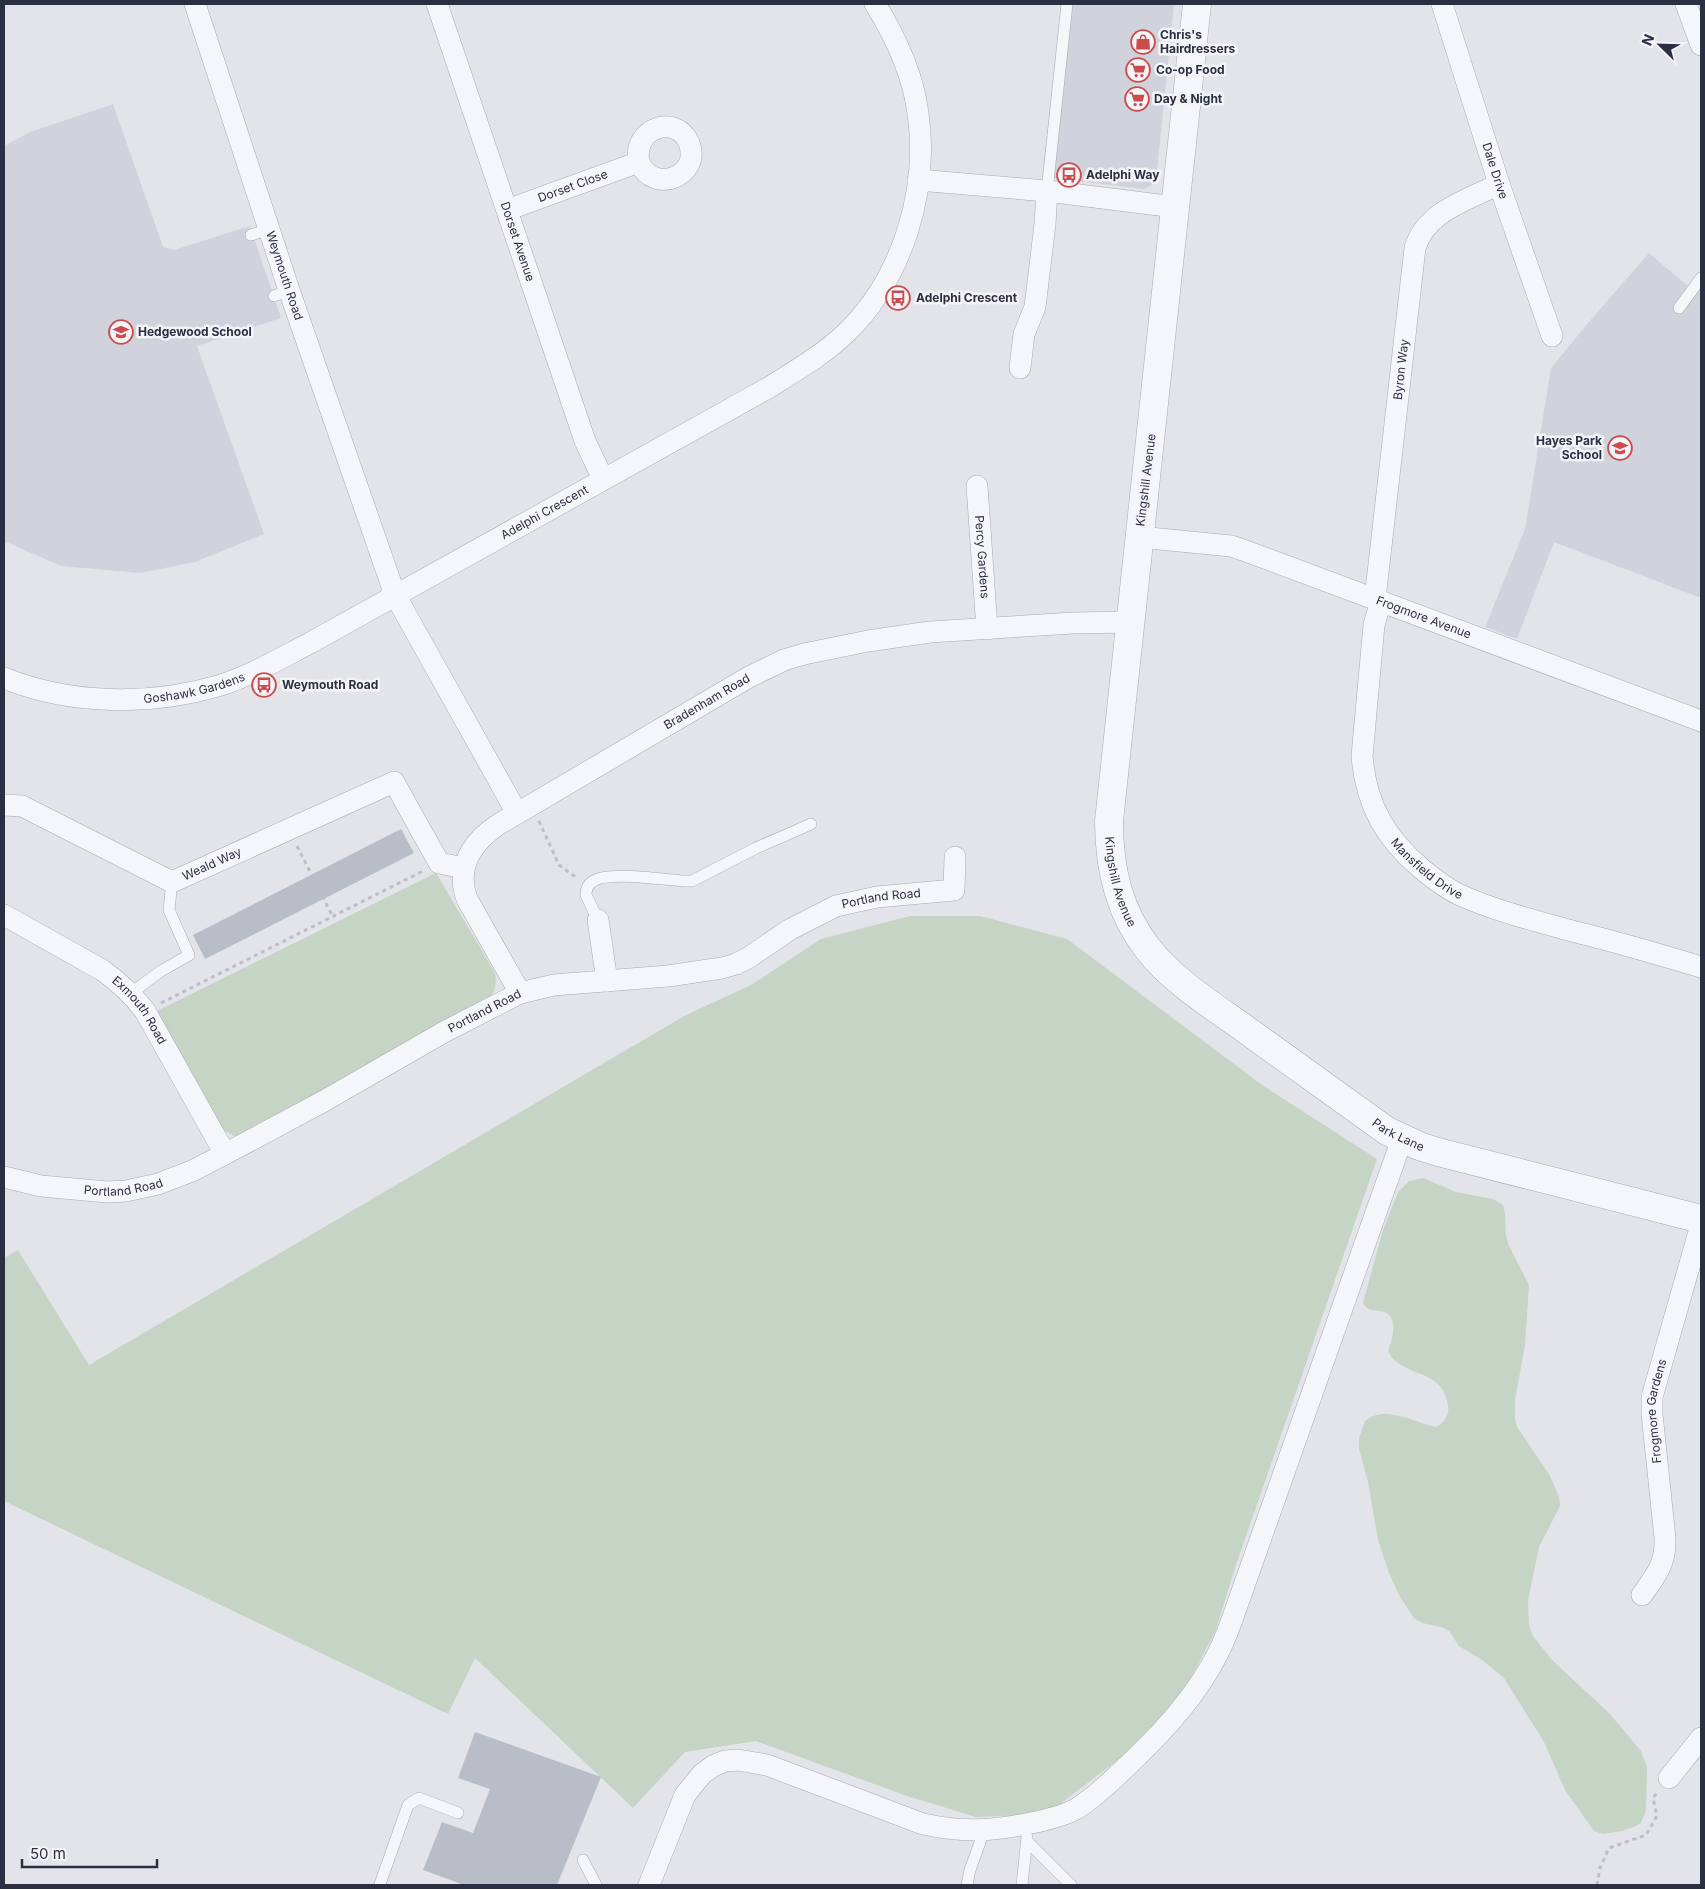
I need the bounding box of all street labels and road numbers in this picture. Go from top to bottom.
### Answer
street label: Dale Drive [1479,141,1512,201]
street label: Dorset Close [536,166,610,205]
street label: Dorset Avenue [498,200,538,283]
street label: Weymouth Road [263,229,307,322]
street label: Byron Way [1390,338,1412,401]
street label: Kingshill Avenue [1132,433,1159,527]
street label: Adelphi Crescent [498,482,591,542]
street label: Percy Gardens [972,515,993,599]
street label: Frogmore Avenue [1374,592,1473,642]
street label: Goshawk Gardens [143,669,247,706]
street label: Bradenham Road [661,670,752,732]
street label: Mansfield Drive [1388,835,1465,902]
street label: Kingshill Avenue [1102,836,1140,929]
street label: Weald Way [180,844,244,883]
street label: Portland Road [840,885,921,912]
street label: Exmouth Road [109,973,170,1047]
street label: Portland Road [445,986,523,1036]
street label: Park Lane [1370,1115,1426,1154]
street label: Portland Road [83,1175,165,1199]
street label: Frogmore Gardens [1644,1357,1669,1464]

